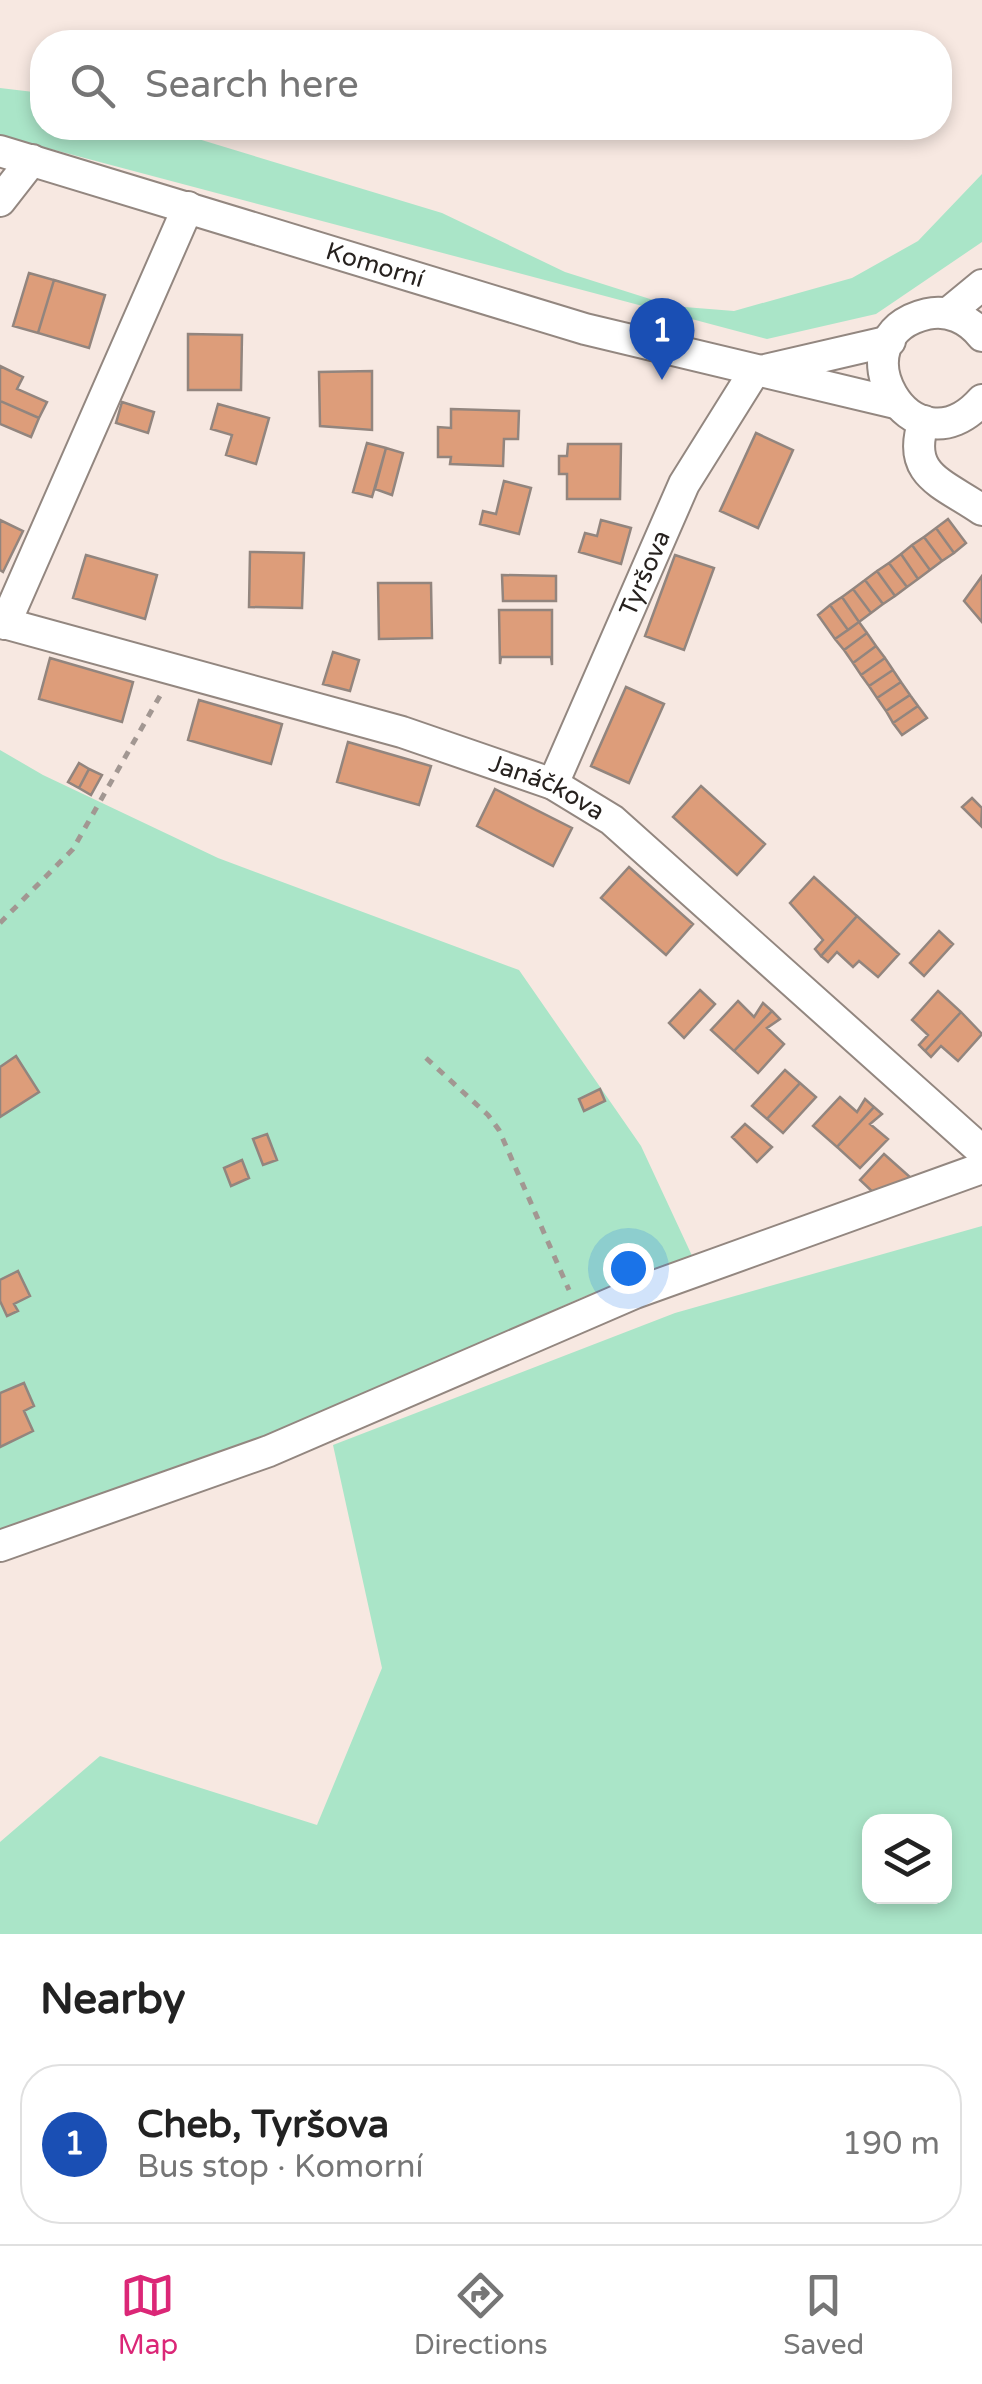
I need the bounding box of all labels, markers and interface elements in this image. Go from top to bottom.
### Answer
search box [30,30,952,140]
icon: search [65,58,120,113]
text: Search here [145,62,359,108]
street label: Komorní [322,236,428,294]
pin: 1 [630,298,694,380]
street label: Tyršova [613,526,677,621]
street label: Janáčkova [485,748,610,827]
your location [603,1243,654,1294]
map controls [862,1814,952,1904]
button: layers [862,1814,952,1904]
text: Nearby [40,1974,185,2025]
text: Cheb, Tyršova [137,2102,389,2148]
text: 1 [64,2125,85,2163]
text: 190 m [842,2125,940,2163]
text: Bus stop · Komorní [137,2148,423,2186]
tab: Map [118,2268,178,2362]
tab: Directions [414,2268,548,2362]
tab: Saved [783,2268,864,2362]

